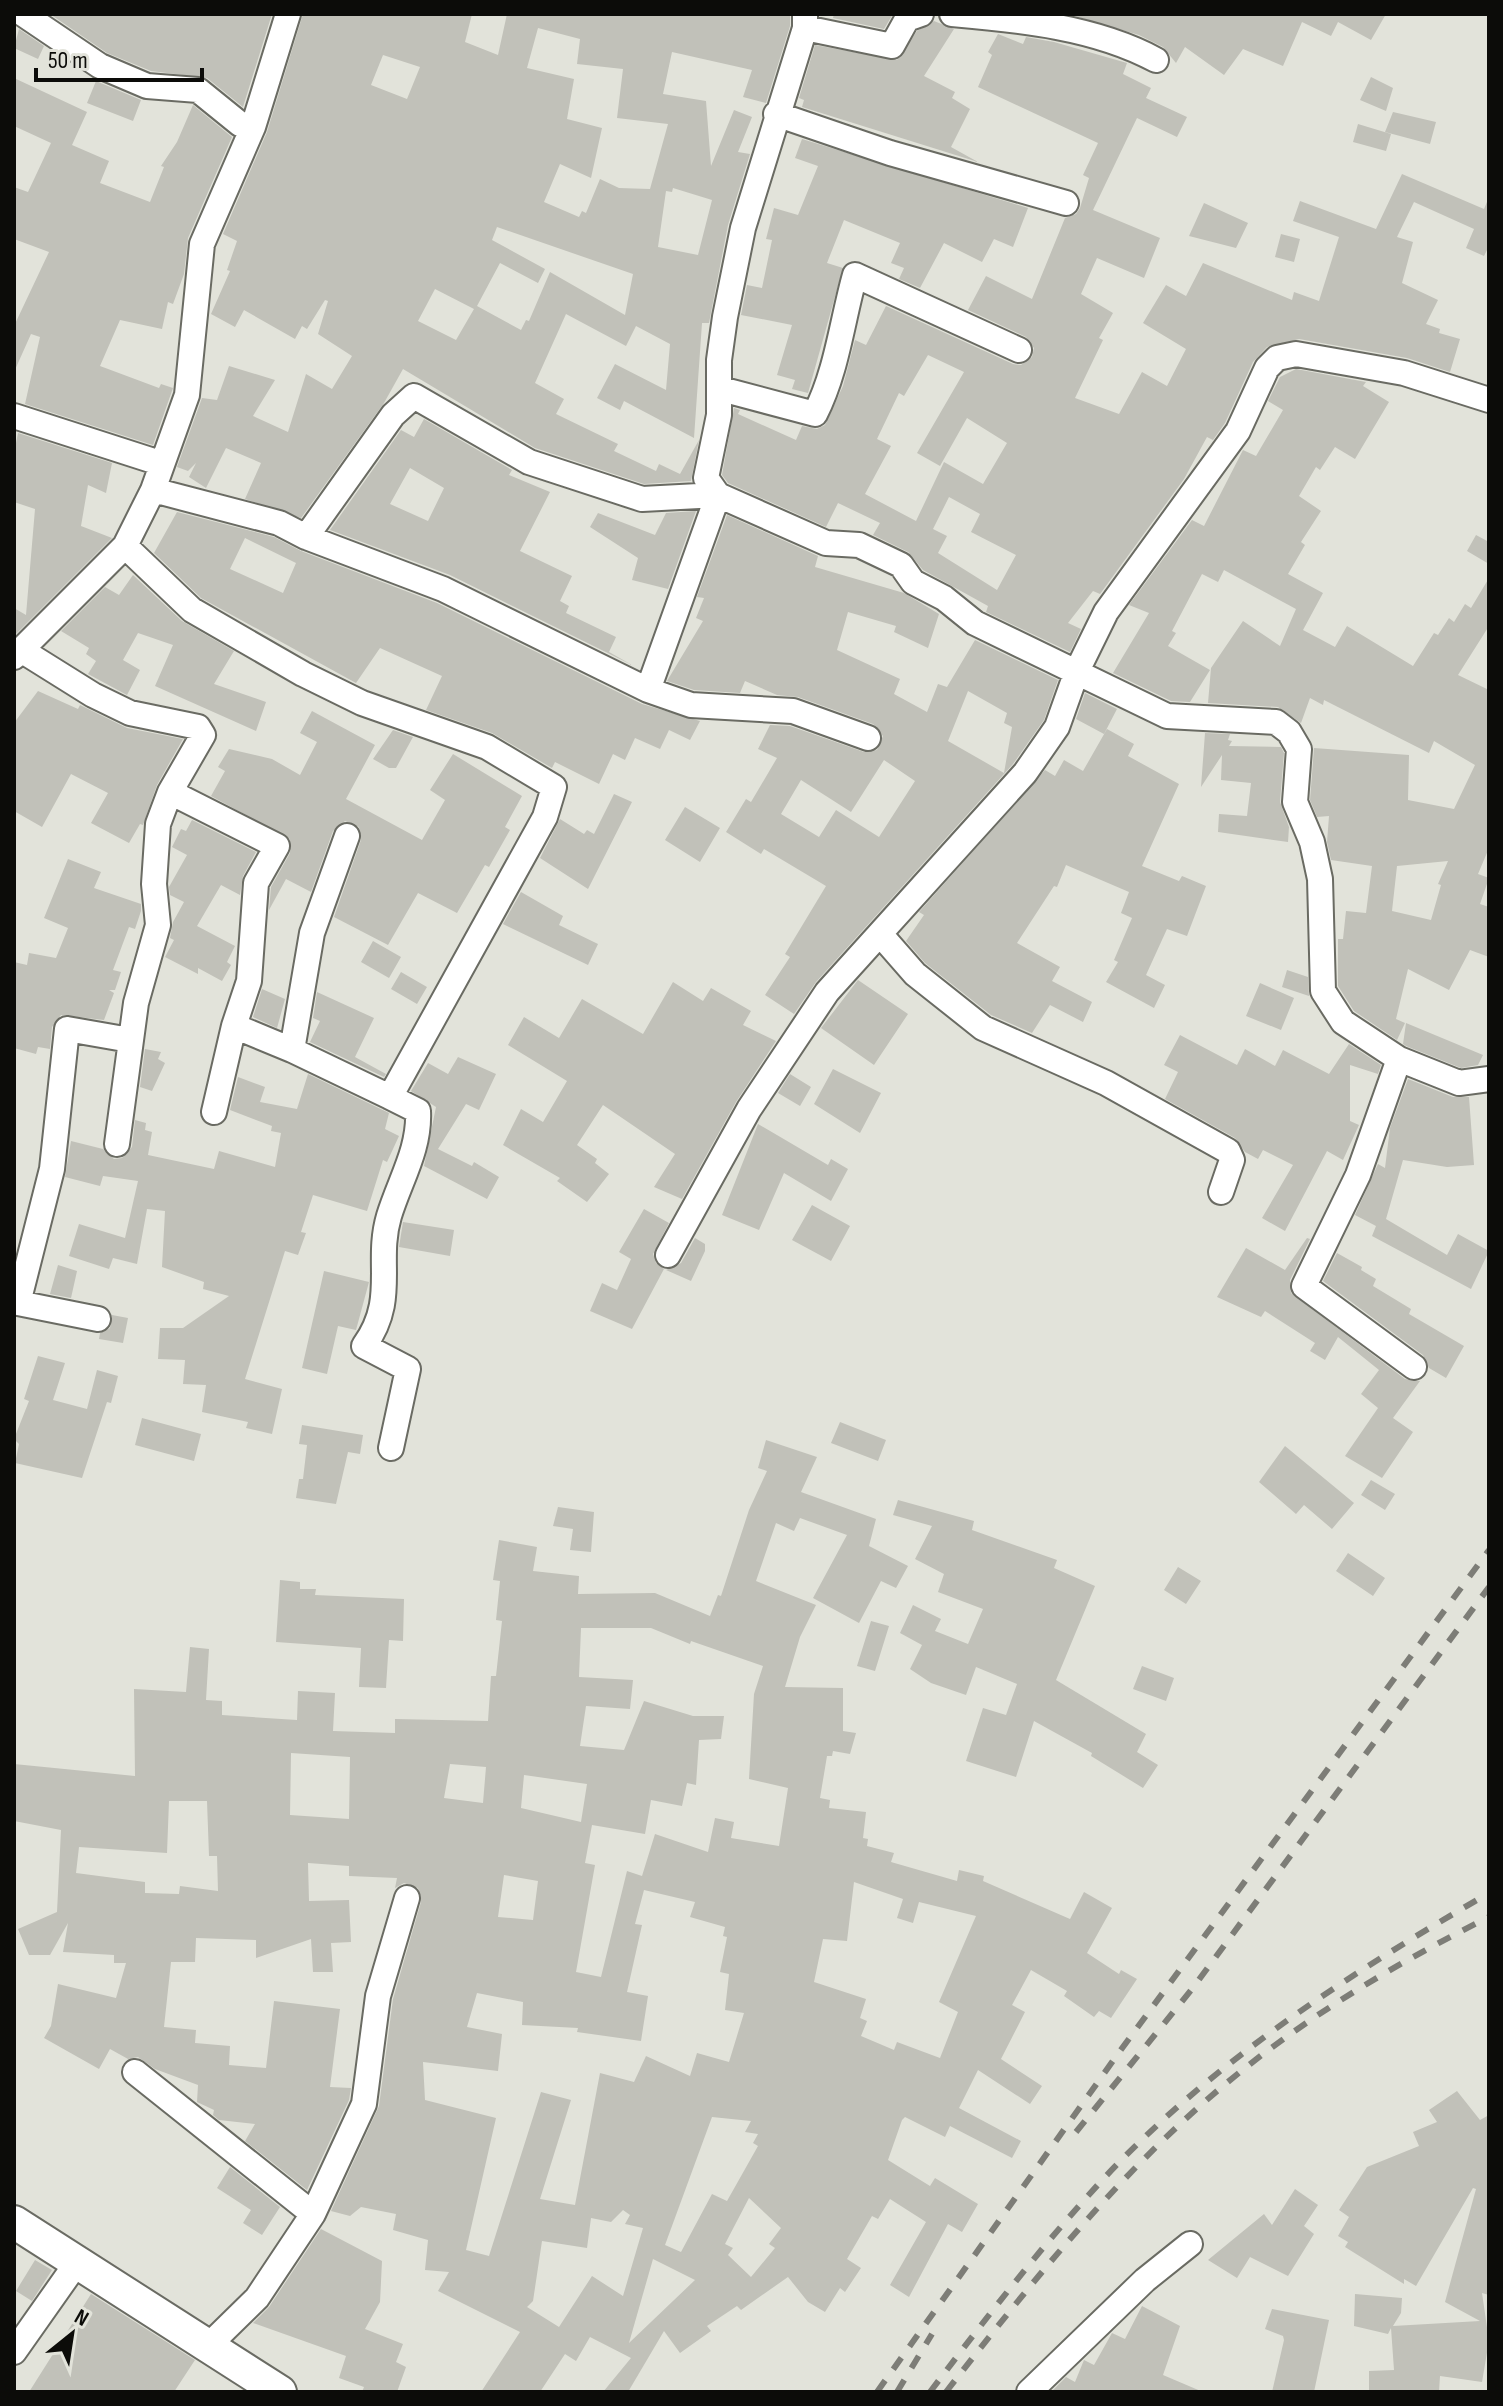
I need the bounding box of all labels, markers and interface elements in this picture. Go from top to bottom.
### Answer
scale bar [36,32,202,82]
text: 50 m [48,46,88,75]
north arrow [32,2294,112,2374]
text: N [69,2303,93,2333]

